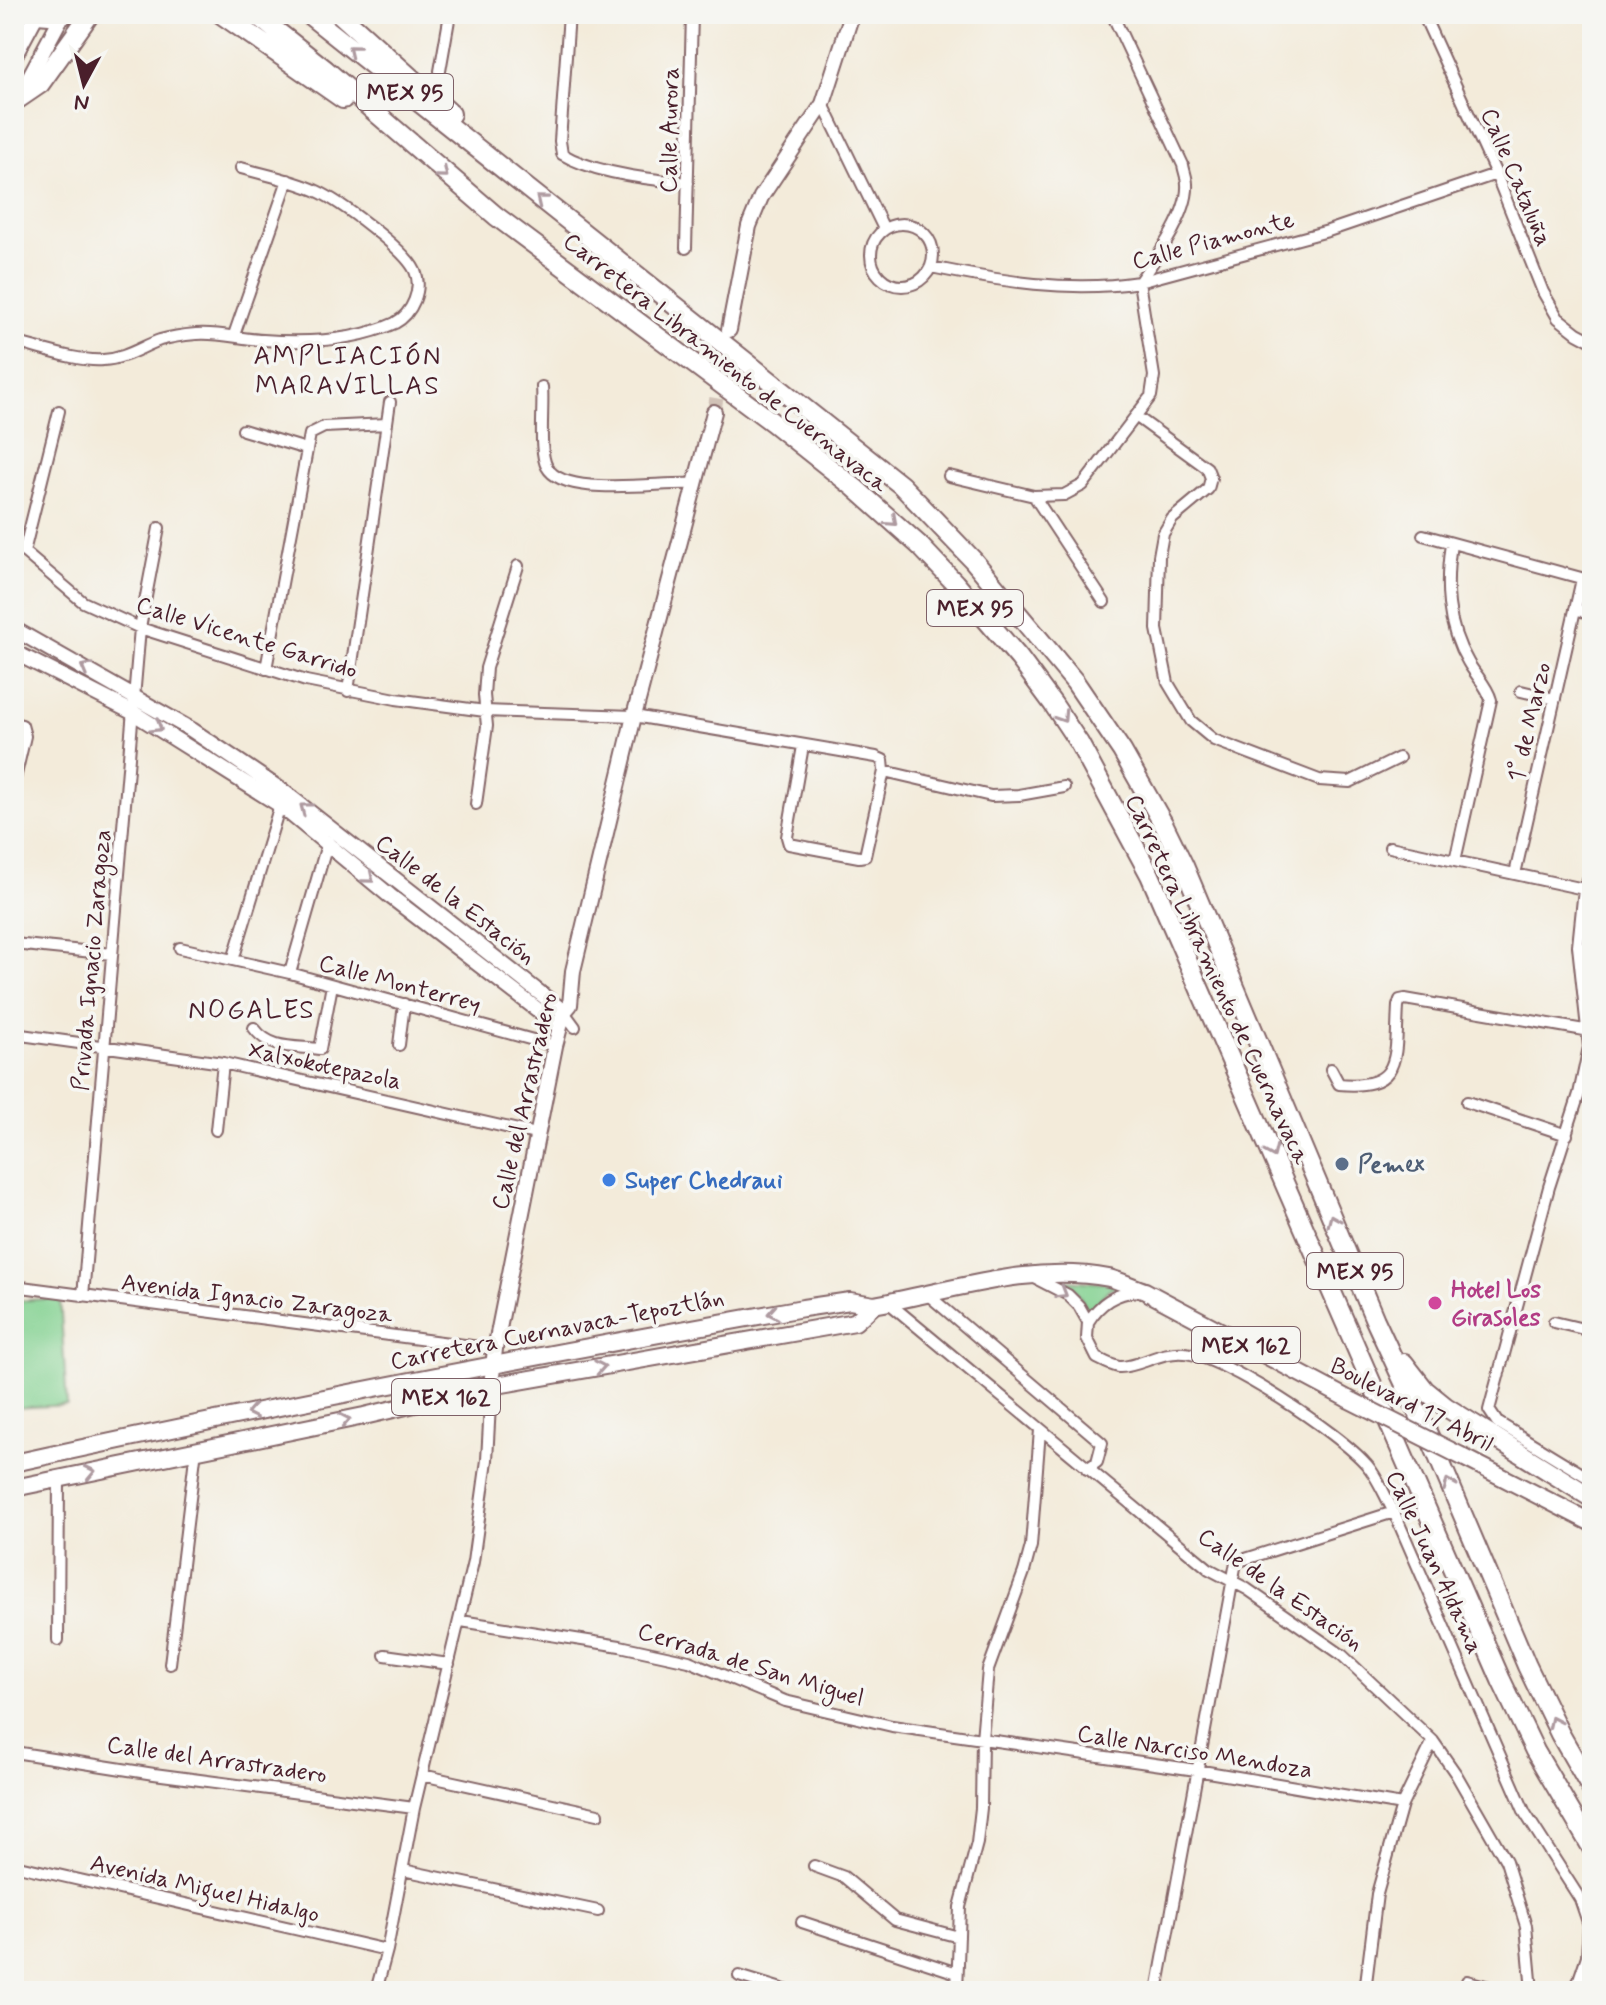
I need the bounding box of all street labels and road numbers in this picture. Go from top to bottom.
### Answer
street label: Calle Aurora [654,67,687,193]
road number: MEX 95 [357,74,453,110]
street label: Calle Cataluña [1473,104,1559,252]
street label: Calle Piamonte [1129,205,1298,278]
street label: Carretera Libramiento de Cuernavaca [556,226,894,500]
street label: Calle Vicente Garrido [132,590,361,687]
road number: MEX 95 [927,590,1023,626]
street label: 1° de Marzo [1502,660,1559,785]
street label: Carretera Libramiento de Cuernavaca [1117,790,1316,1170]
street label: Privada Ignacio Zaragoza [66,828,121,1092]
street label: Calle de la Estación [369,828,542,973]
street label: Calle Monterrey [315,948,484,1021]
street label: Calle del Arrastradero [485,990,566,1213]
street label: Xalxokotepazola [245,1035,404,1098]
road number: MEX 95 [1307,1253,1403,1289]
street label: Avenida Ignacio Zaragoza [119,1267,395,1334]
street label: Carretera Cuernavaca-Tepoztlán [388,1283,727,1378]
road number: MEX 162 [1192,1327,1300,1363]
street label: Boulevard 17 Abril [1325,1351,1498,1460]
road number: MEX 162 [392,1379,500,1415]
street label: Calle Juan Aldama [1378,1466,1490,1659]
street label: Calle de la Estación [1191,1521,1369,1659]
street label: Cerrada de San Miguel [633,1616,868,1717]
street label: Calle Narciso Mendoza [1075,1719,1315,1786]
street label: Calle del Arrastradero [105,1730,329,1791]
street label: Avenida Miguel Hidalgo [86,1848,322,1934]

